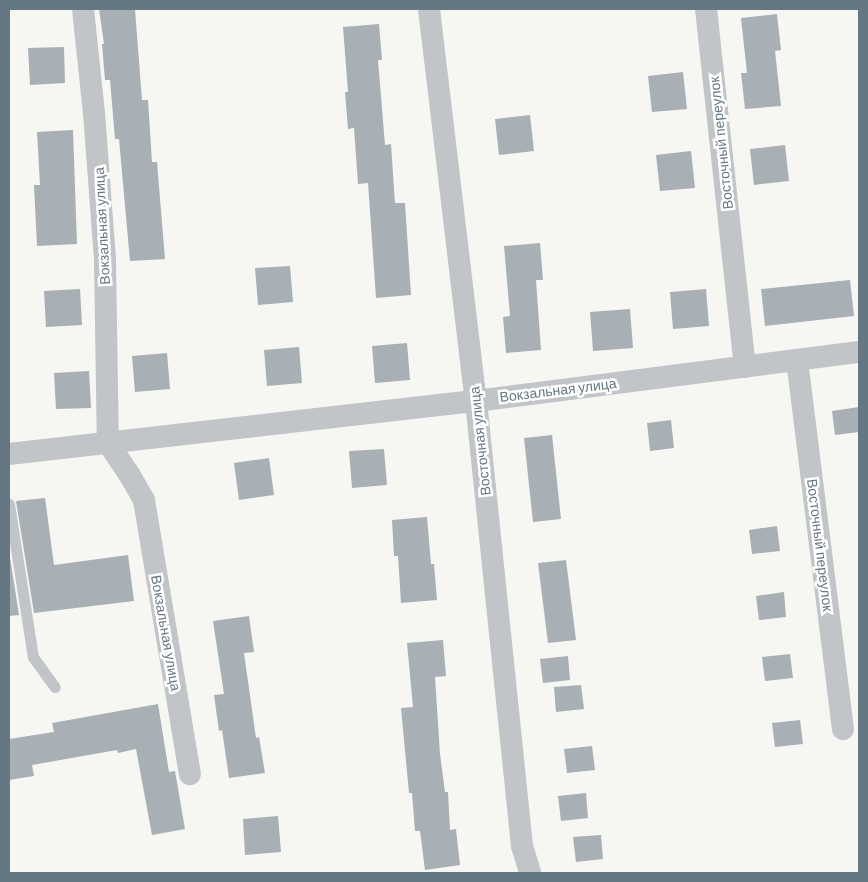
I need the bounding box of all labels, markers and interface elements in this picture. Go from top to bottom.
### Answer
street label: Восточный переулок [706,76,736,210]
street label: Вокзальная улица [91,167,113,285]
street label: Вокзальная улица [499,375,617,405]
street label: Восточная улица [466,386,494,496]
street label: Восточный переулок [804,478,836,612]
street label: Вокзальная улица [148,574,184,692]

